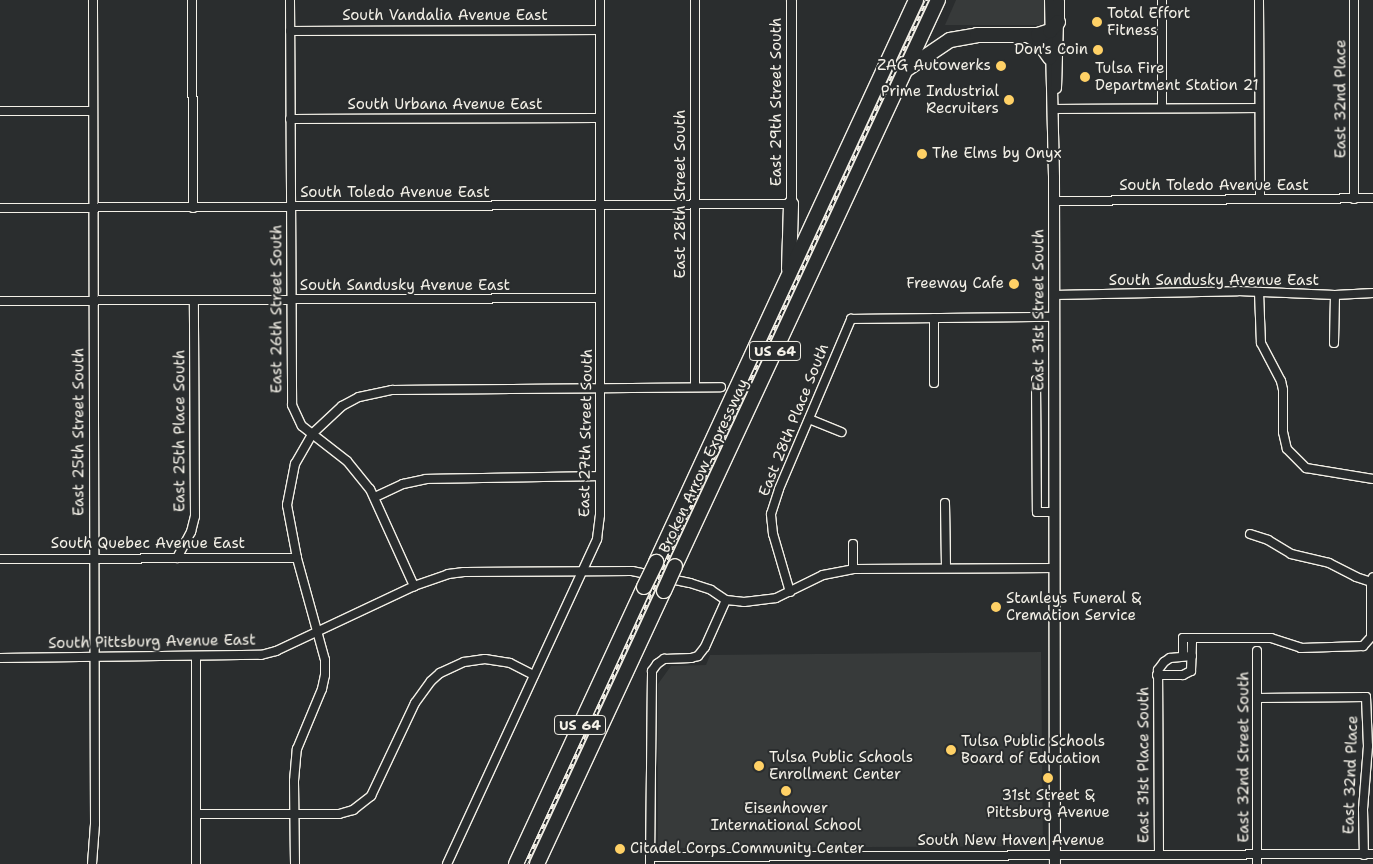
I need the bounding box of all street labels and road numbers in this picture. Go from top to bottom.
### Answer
street label: South Vandalia Avenue East [342,7,548,25]
street label: East 29th Street South [768,18,786,186]
street label: East 32nd Place [1332,40,1350,158]
street label: South Urbana Avenue East [348,96,542,114]
street label: East 28th Street South [672,110,690,278]
street label: South Toledo Avenue East [1119,177,1309,195]
street label: South Toledo Avenue East [300,184,490,202]
street label: East 26th Street South [268,225,286,393]
street label: East 31st Street South [1030,229,1048,391]
street label: South Sandusky Avenue East [1109,272,1319,290]
street label: South Sandusky Avenue East [300,277,510,295]
road number: US 64 [749,340,801,362]
street label: East 28th Place South [755,341,833,499]
street label: East 25th Street South [70,348,88,516]
street label: East 27th Street South [576,349,596,517]
street label: East 25th Place South [171,350,189,512]
street label: Broken Arrow Expressway [656,376,752,556]
street label: South Quebec Avenue East [51,535,245,553]
street label: South Pittsburg Avenue East [48,631,256,653]
street label: East 32nd Street South [1235,671,1253,843]
street label: East 31st Place South [1135,687,1153,843]
road number: US 64 [554,714,606,736]
street label: East 32nd Place [1340,715,1362,835]
street label: South New Haven Avenue [917,832,1105,850]

